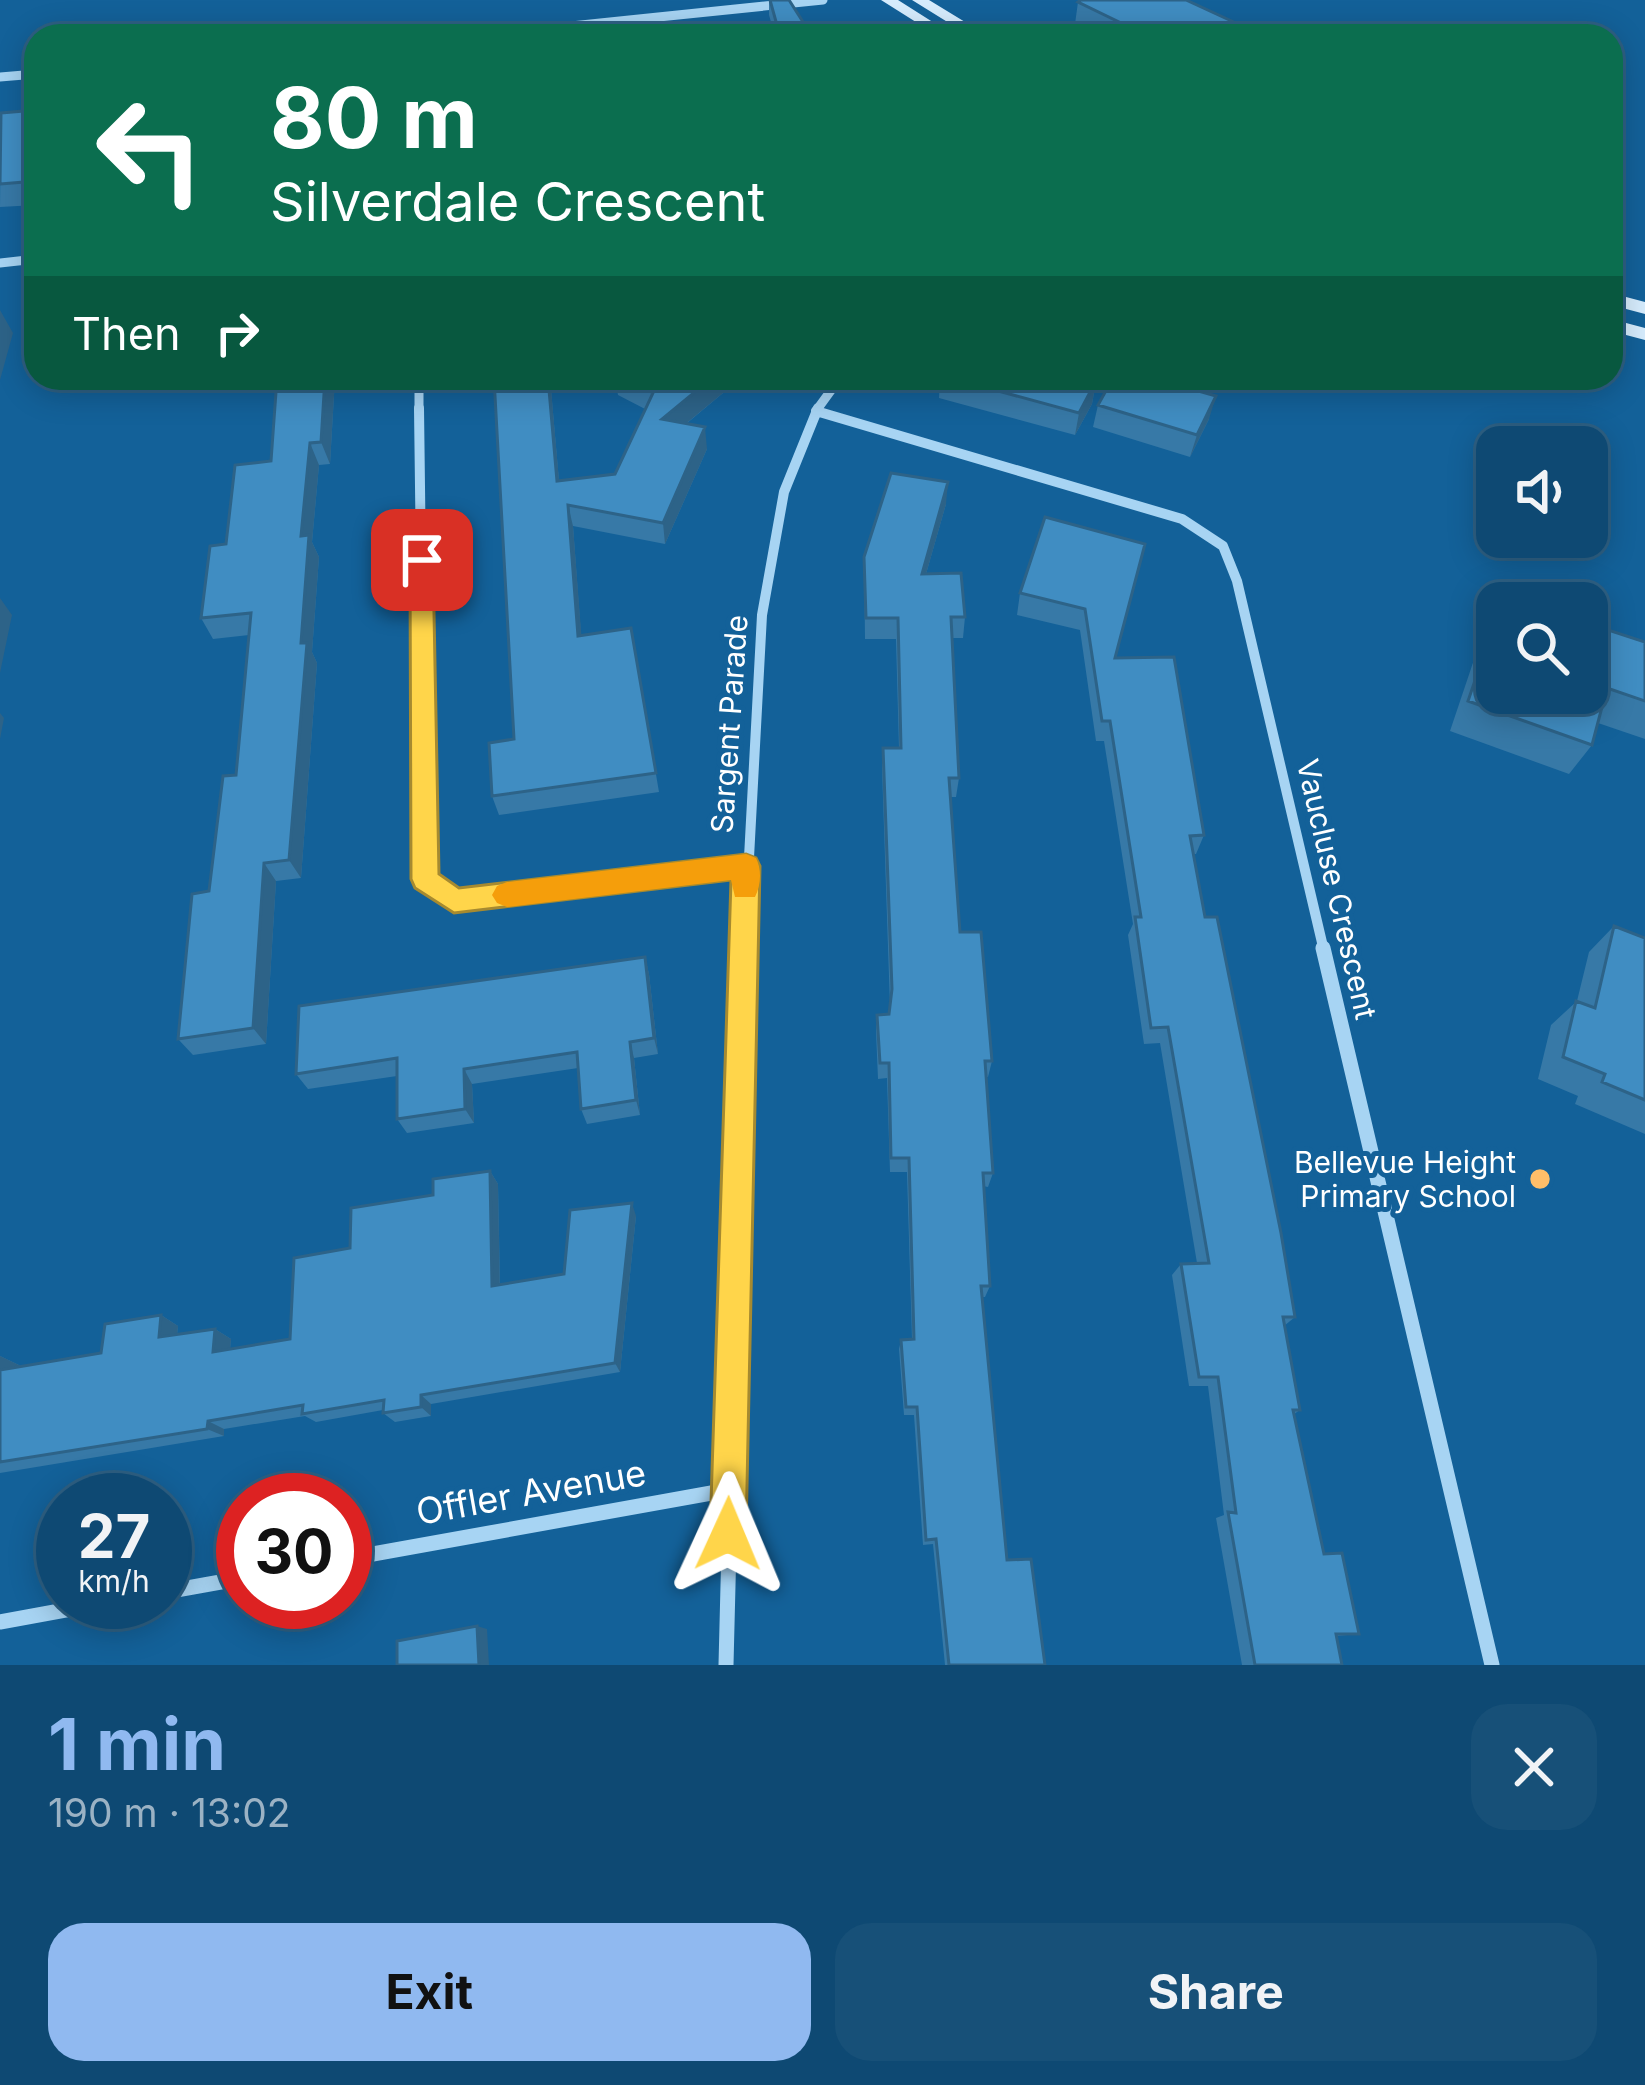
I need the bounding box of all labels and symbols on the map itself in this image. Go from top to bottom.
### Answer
pin [371,509,473,611]
street label: Sargent Parade [703,614,755,834]
street label: Vaucluse Crescent [1290,755,1384,1023]
place label: Bellevue Height Primary School [1294,1144,1516,1214]
marker: Bellevue Height Primary School [1527,1166,1553,1192]
street label: Offler Avenue [413,1450,649,1534]
position arrow [665,1471,791,1597]
speed limit sign: 30 [216,1473,372,1629]

